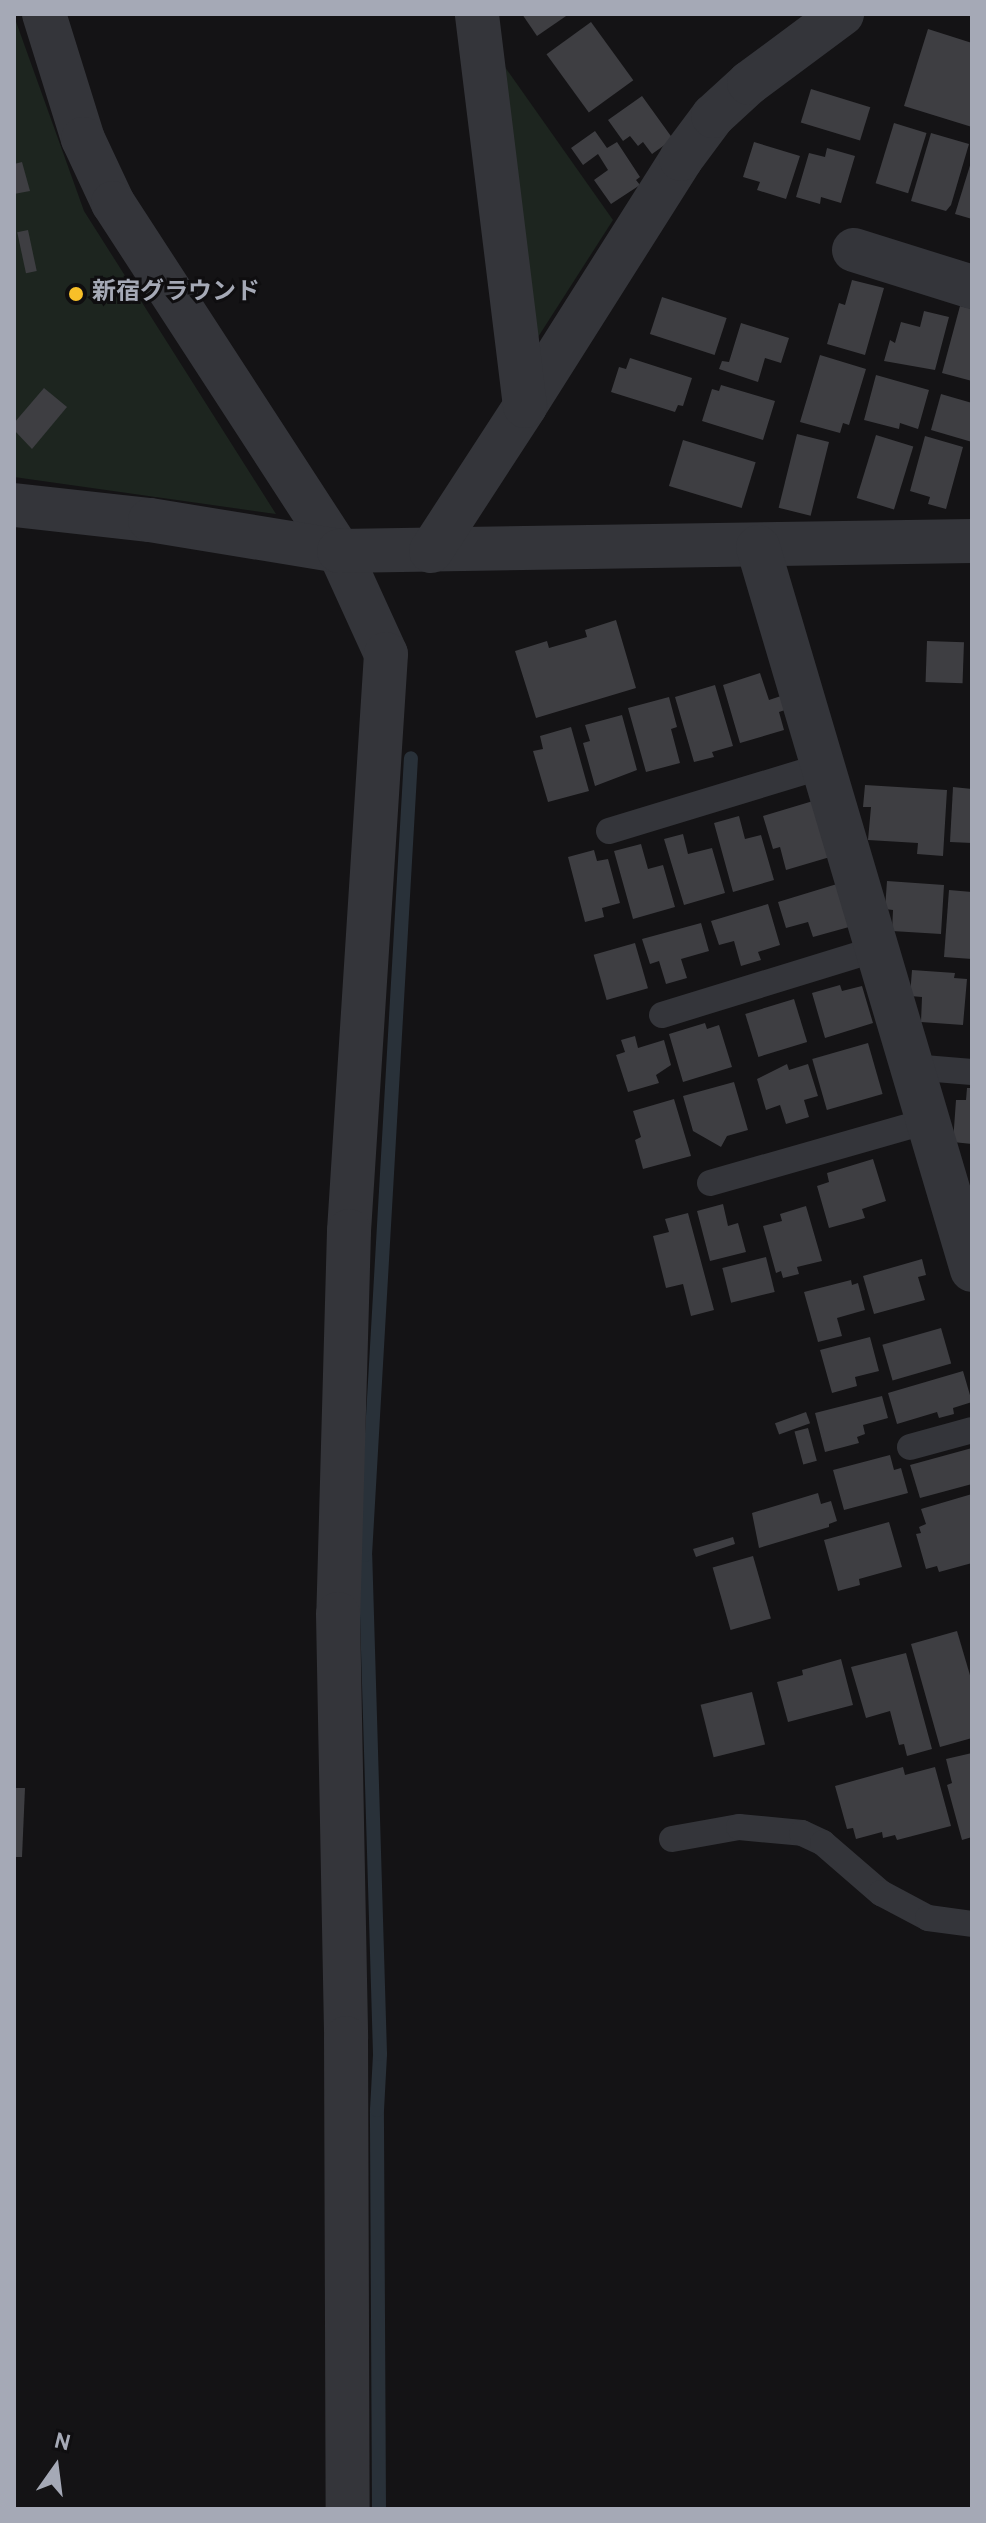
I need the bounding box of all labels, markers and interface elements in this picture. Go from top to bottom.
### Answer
place label: 新宿グラウンド [92,280,260,308]
marker: 新宿グラウンド [67,285,85,303]
north arrow [16,2427,96,2507]
text: N [51,2428,73,2458]

